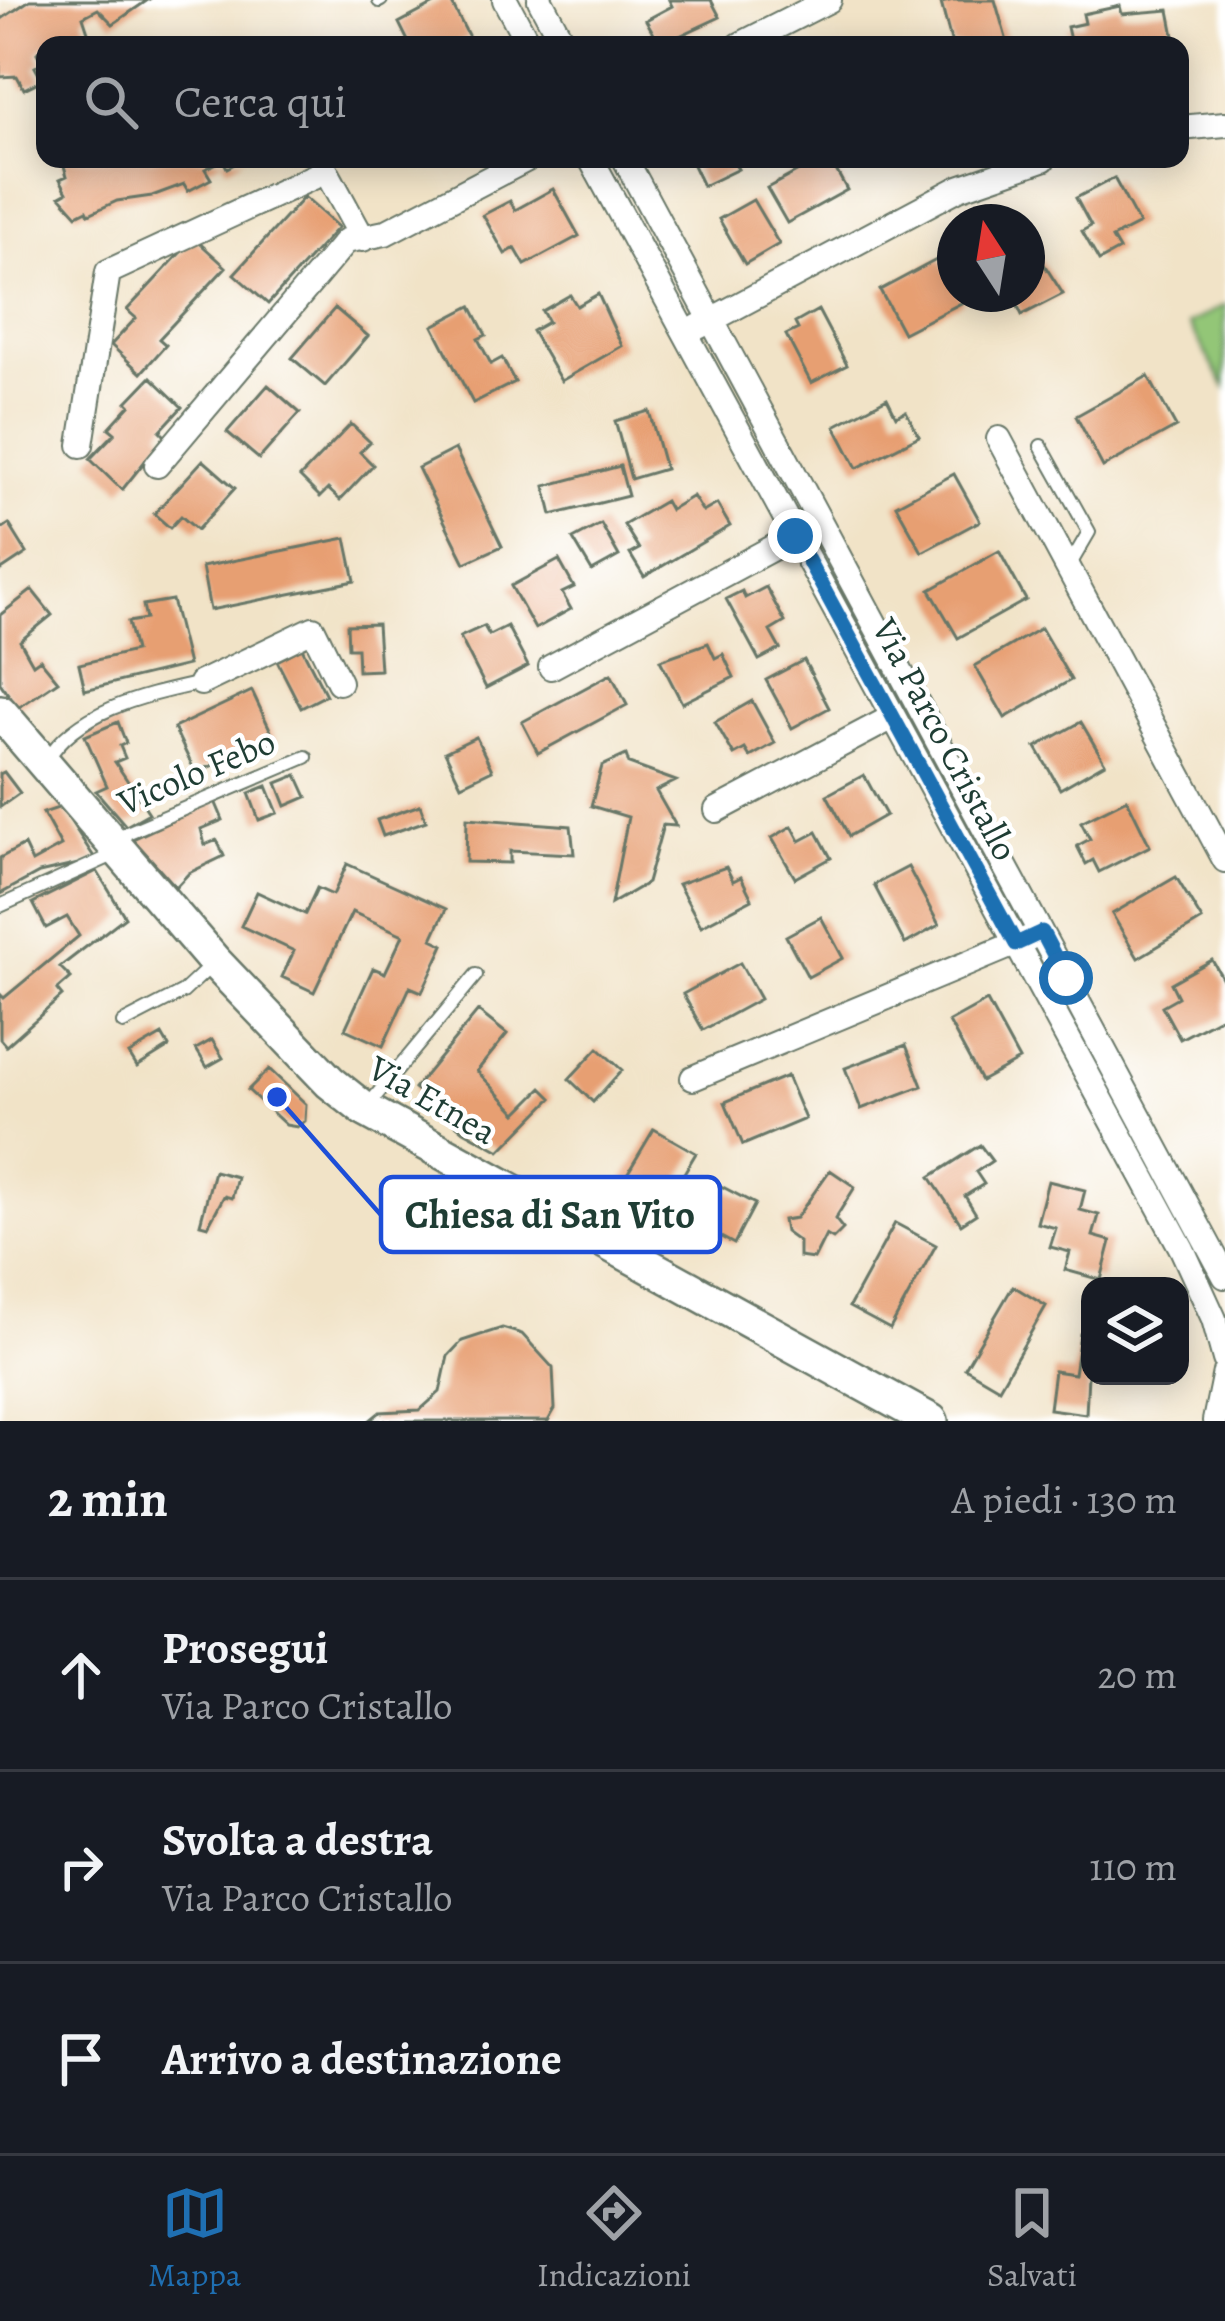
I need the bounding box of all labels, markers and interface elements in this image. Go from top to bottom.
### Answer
search box [36,36,1189,168]
icon: search [78,69,144,135]
text: Cerca qui [174,71,347,133]
north arrow [937,204,1045,312]
route end [768,509,822,563]
street label: Via Parco Cristallo [861,609,1030,869]
street label: Vicolo Febo [109,716,282,827]
route start [1039,951,1093,1005]
street label: Via Etnea [359,1043,506,1156]
callout: Chiesa di San Vito [381,1177,720,1252]
text: Chiesa di San Vito [405,1188,695,1241]
map controls [1081,1277,1189,1385]
button: layers [1081,1277,1189,1385]
text: 2 min [48,1464,168,1534]
text: A piedi · 130 m [952,1473,1177,1526]
text: Prosegui [162,1617,329,1679]
icon: ahead [48,1642,114,1708]
text: 20 m [1098,1648,1177,1701]
text: Via Parco Cristallo [162,1679,452,1732]
text: Svolta a destra [162,1809,433,1871]
icon: right [48,1834,114,1900]
text: 110 m [1089,1840,1177,1893]
text: Via Parco Cristallo [162,1871,452,1924]
icon: arrive [48,2026,114,2092]
text: Arrivo a destinazione [162,2028,562,2090]
tab: Mappa [148,2180,241,2297]
tab: Indicazioni [537,2180,691,2297]
tab: Salvati [987,2180,1077,2297]

